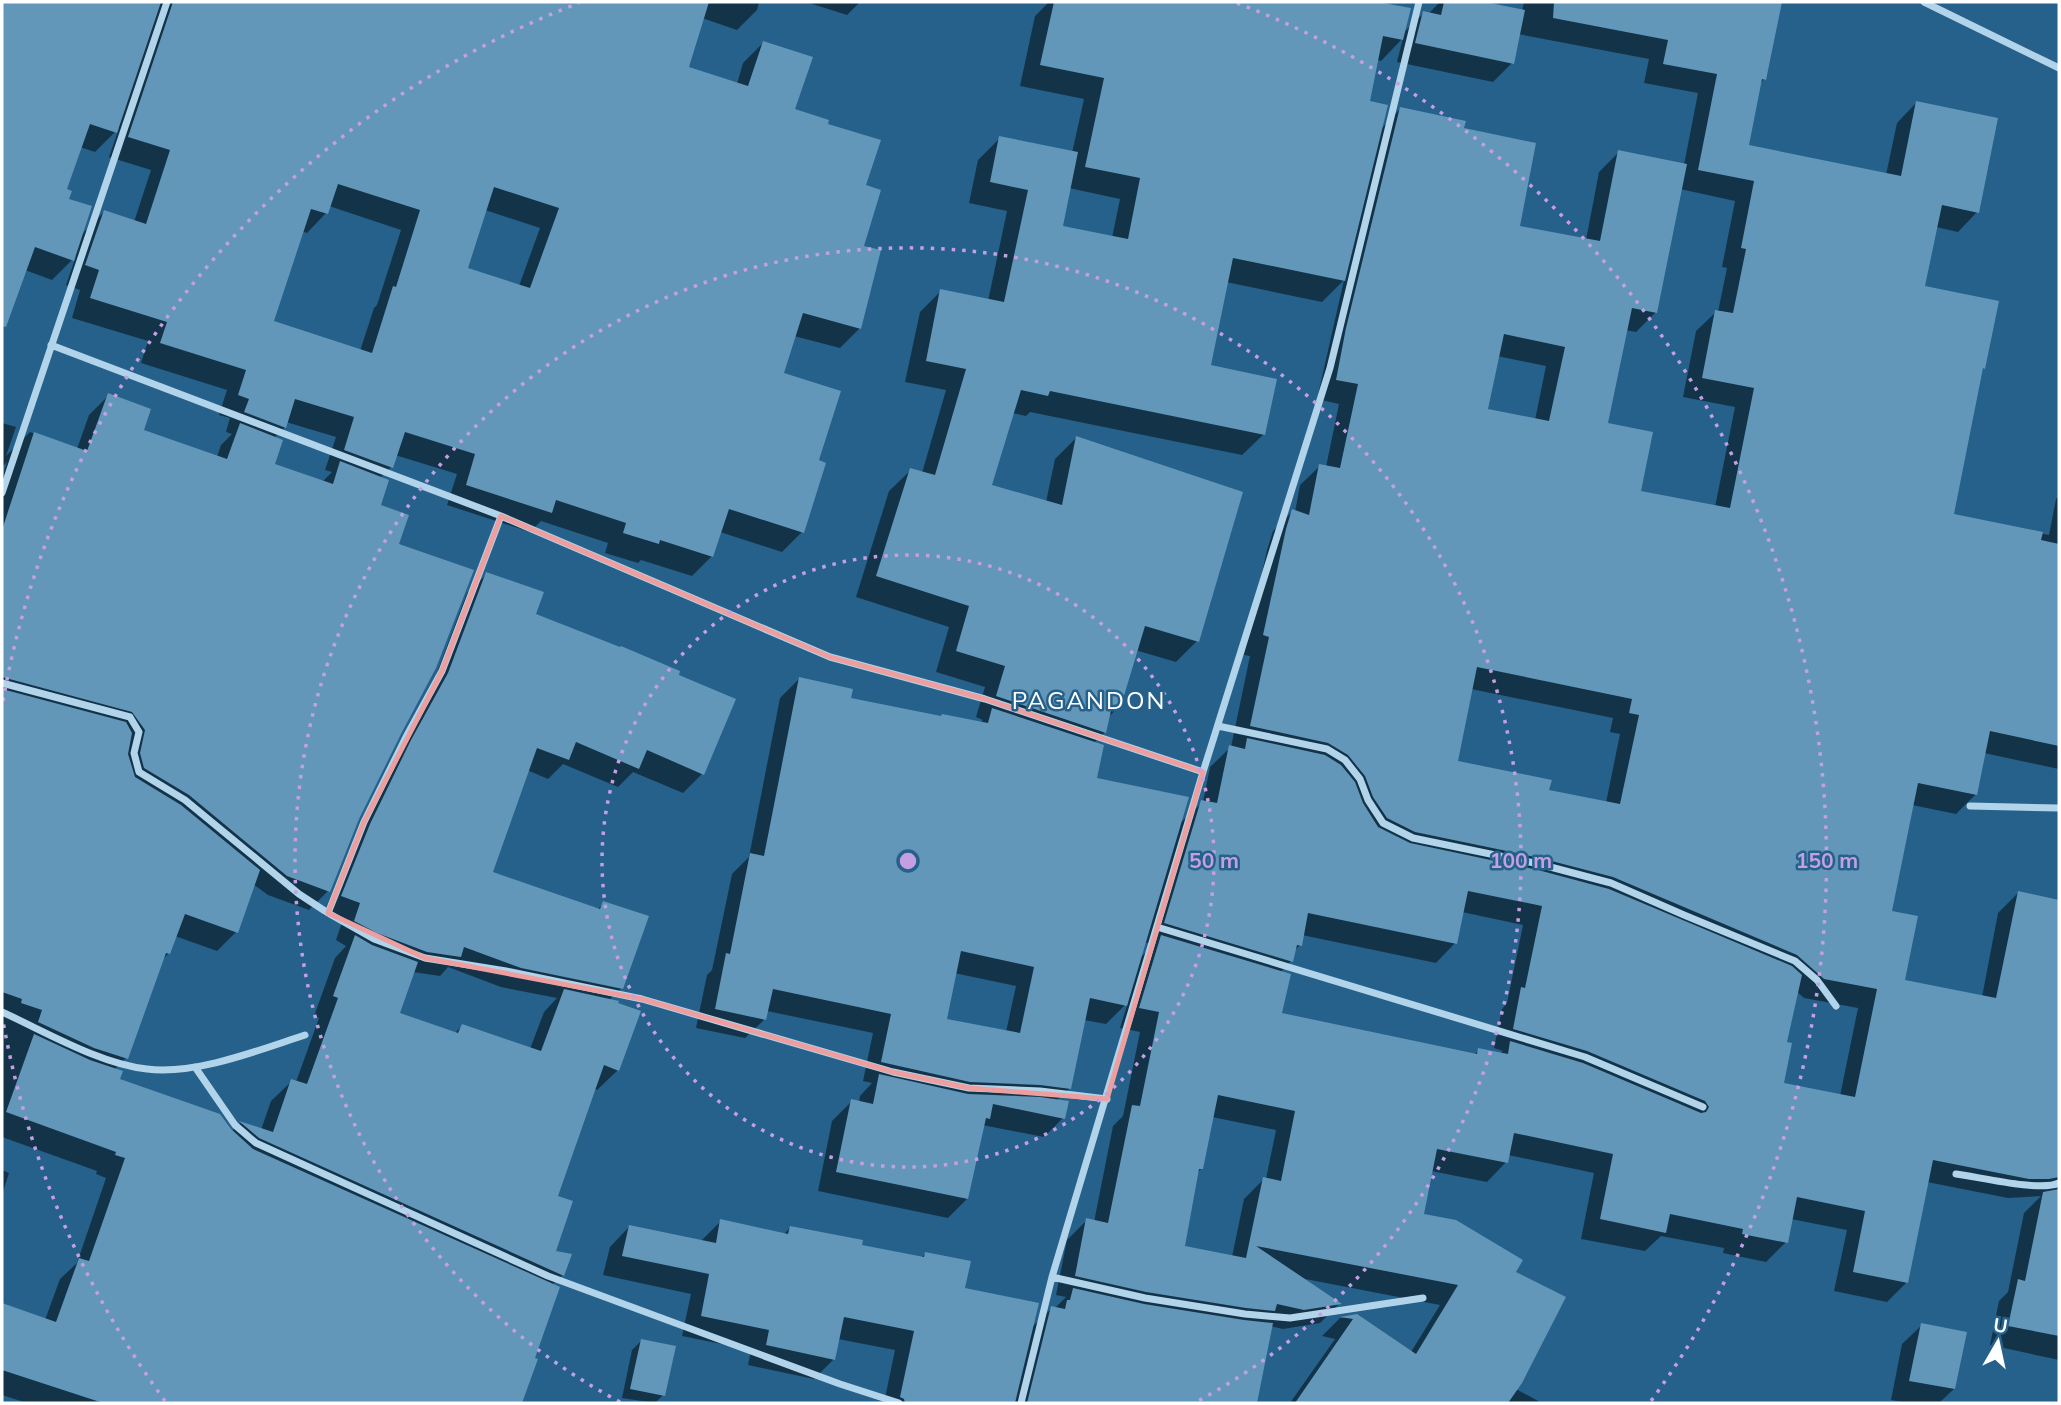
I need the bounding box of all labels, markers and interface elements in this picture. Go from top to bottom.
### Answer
district label: PAGANDON [1012,685,1166,715]
text: 50 m [1189,847,1239,873]
text: 100 m [1490,847,1552,873]
text: 150 m [1796,847,1858,873]
centre of rings [896,849,920,873]
north arrow [1963,1307,2033,1377]
text: U [1992,1312,2009,1338]

